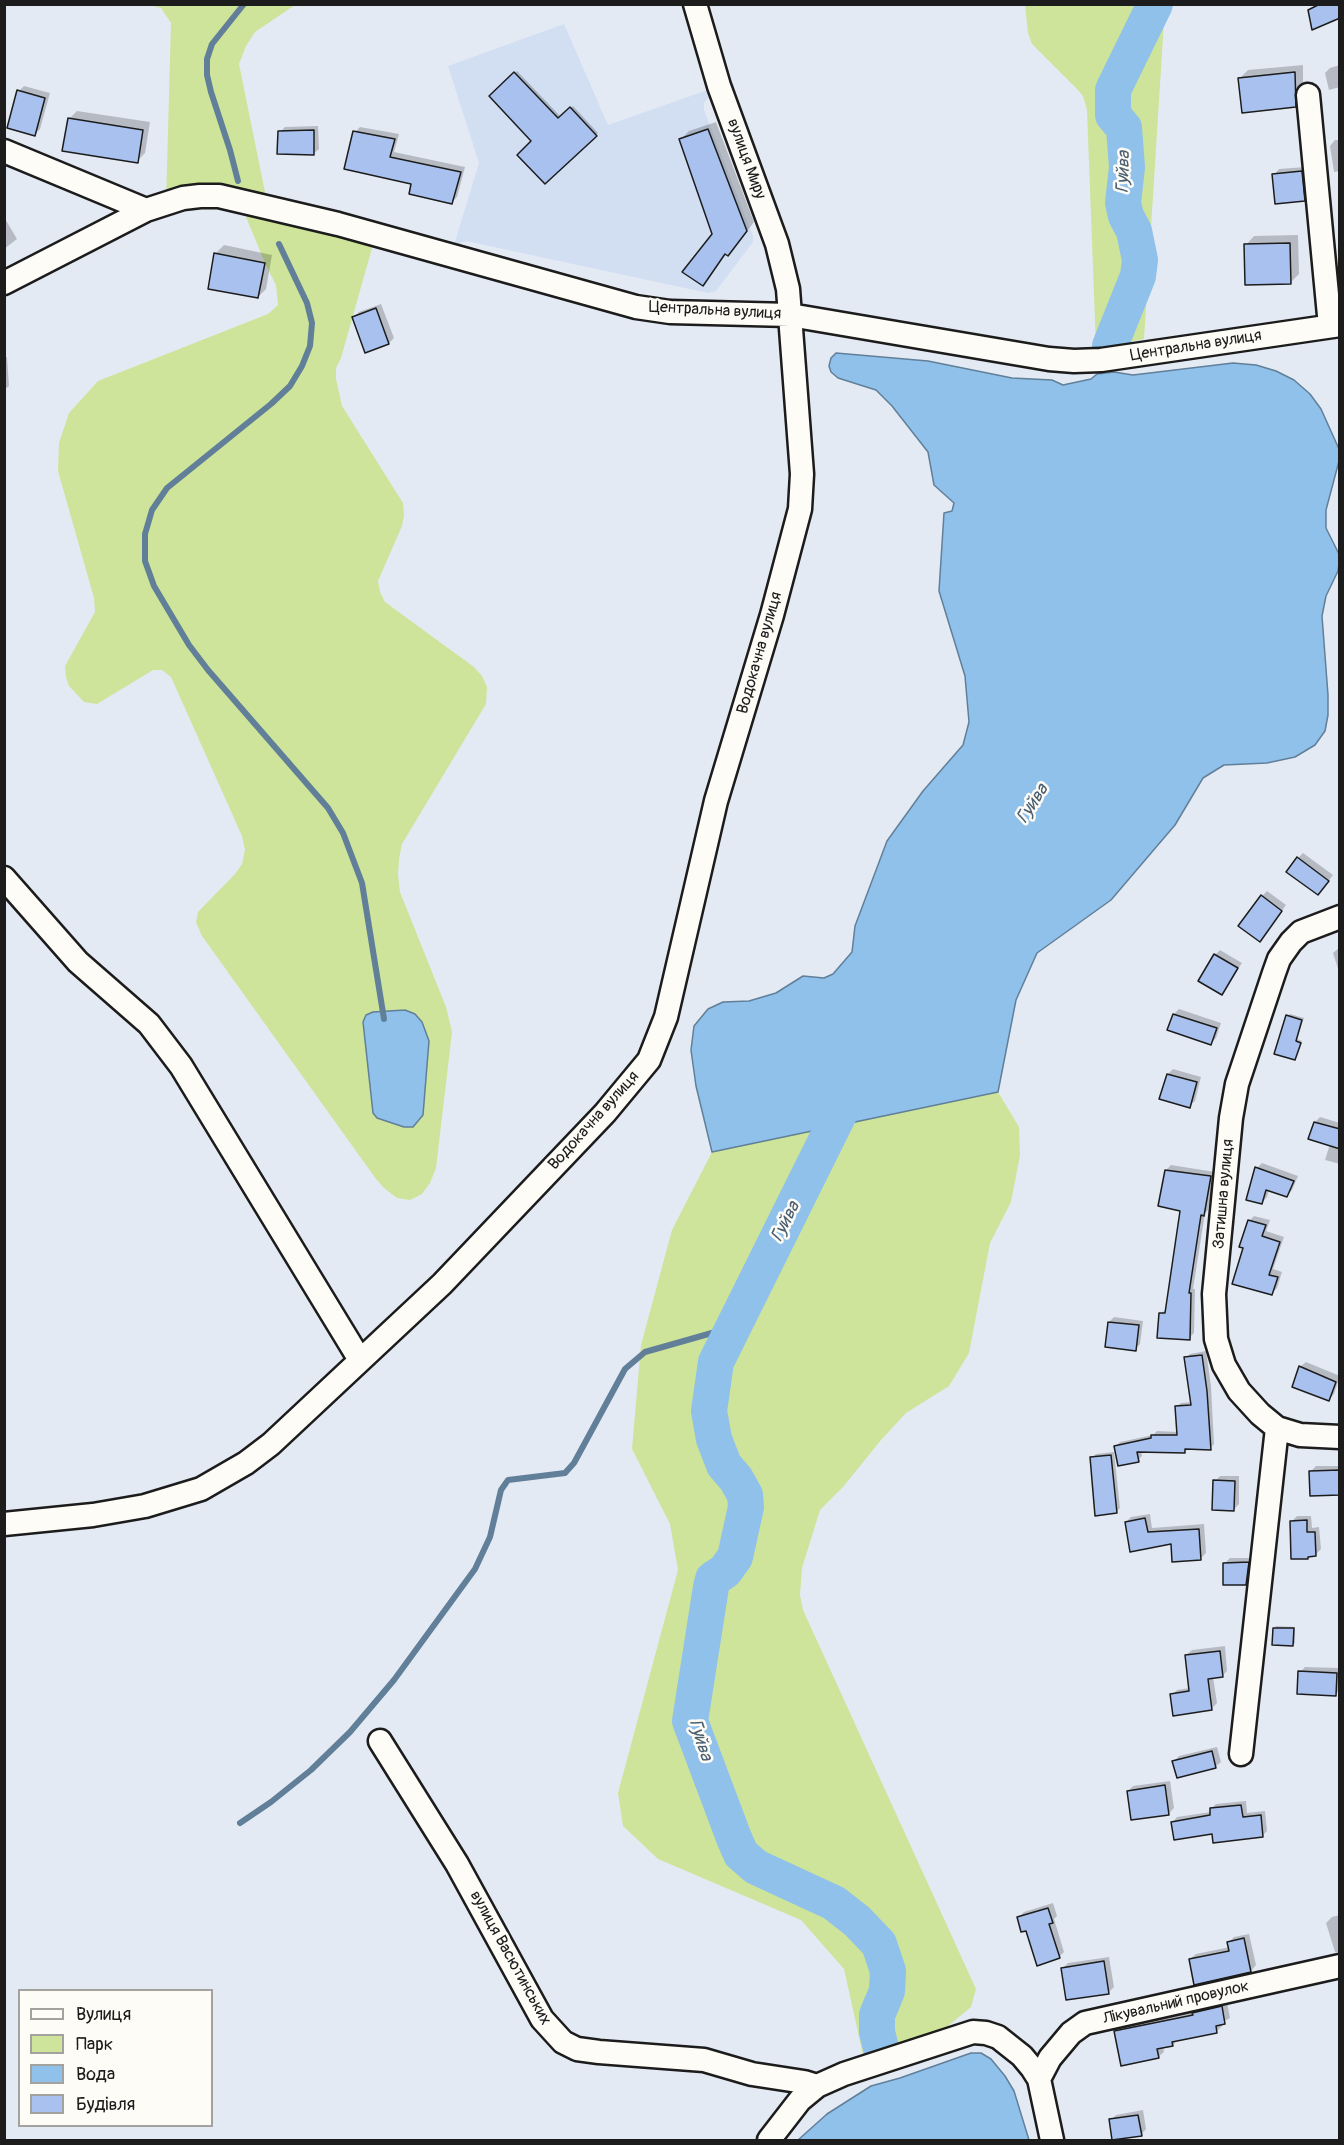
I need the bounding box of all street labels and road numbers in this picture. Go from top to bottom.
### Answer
street label: вулиця Миру [723,116,769,202]
street label: Центральна вулиця [648,298,782,324]
street label: Центральна вулиця [1129,326,1263,366]
street label: Водокачна вулиця [733,590,787,716]
street label: Водокачна вулиця [545,1068,643,1174]
street label: Затишна вулиця [1210,1138,1238,1250]
street label: вулиця Васютинських [465,1888,555,2028]
street label: Лікувальний провулок [1101,1977,1251,2029]

